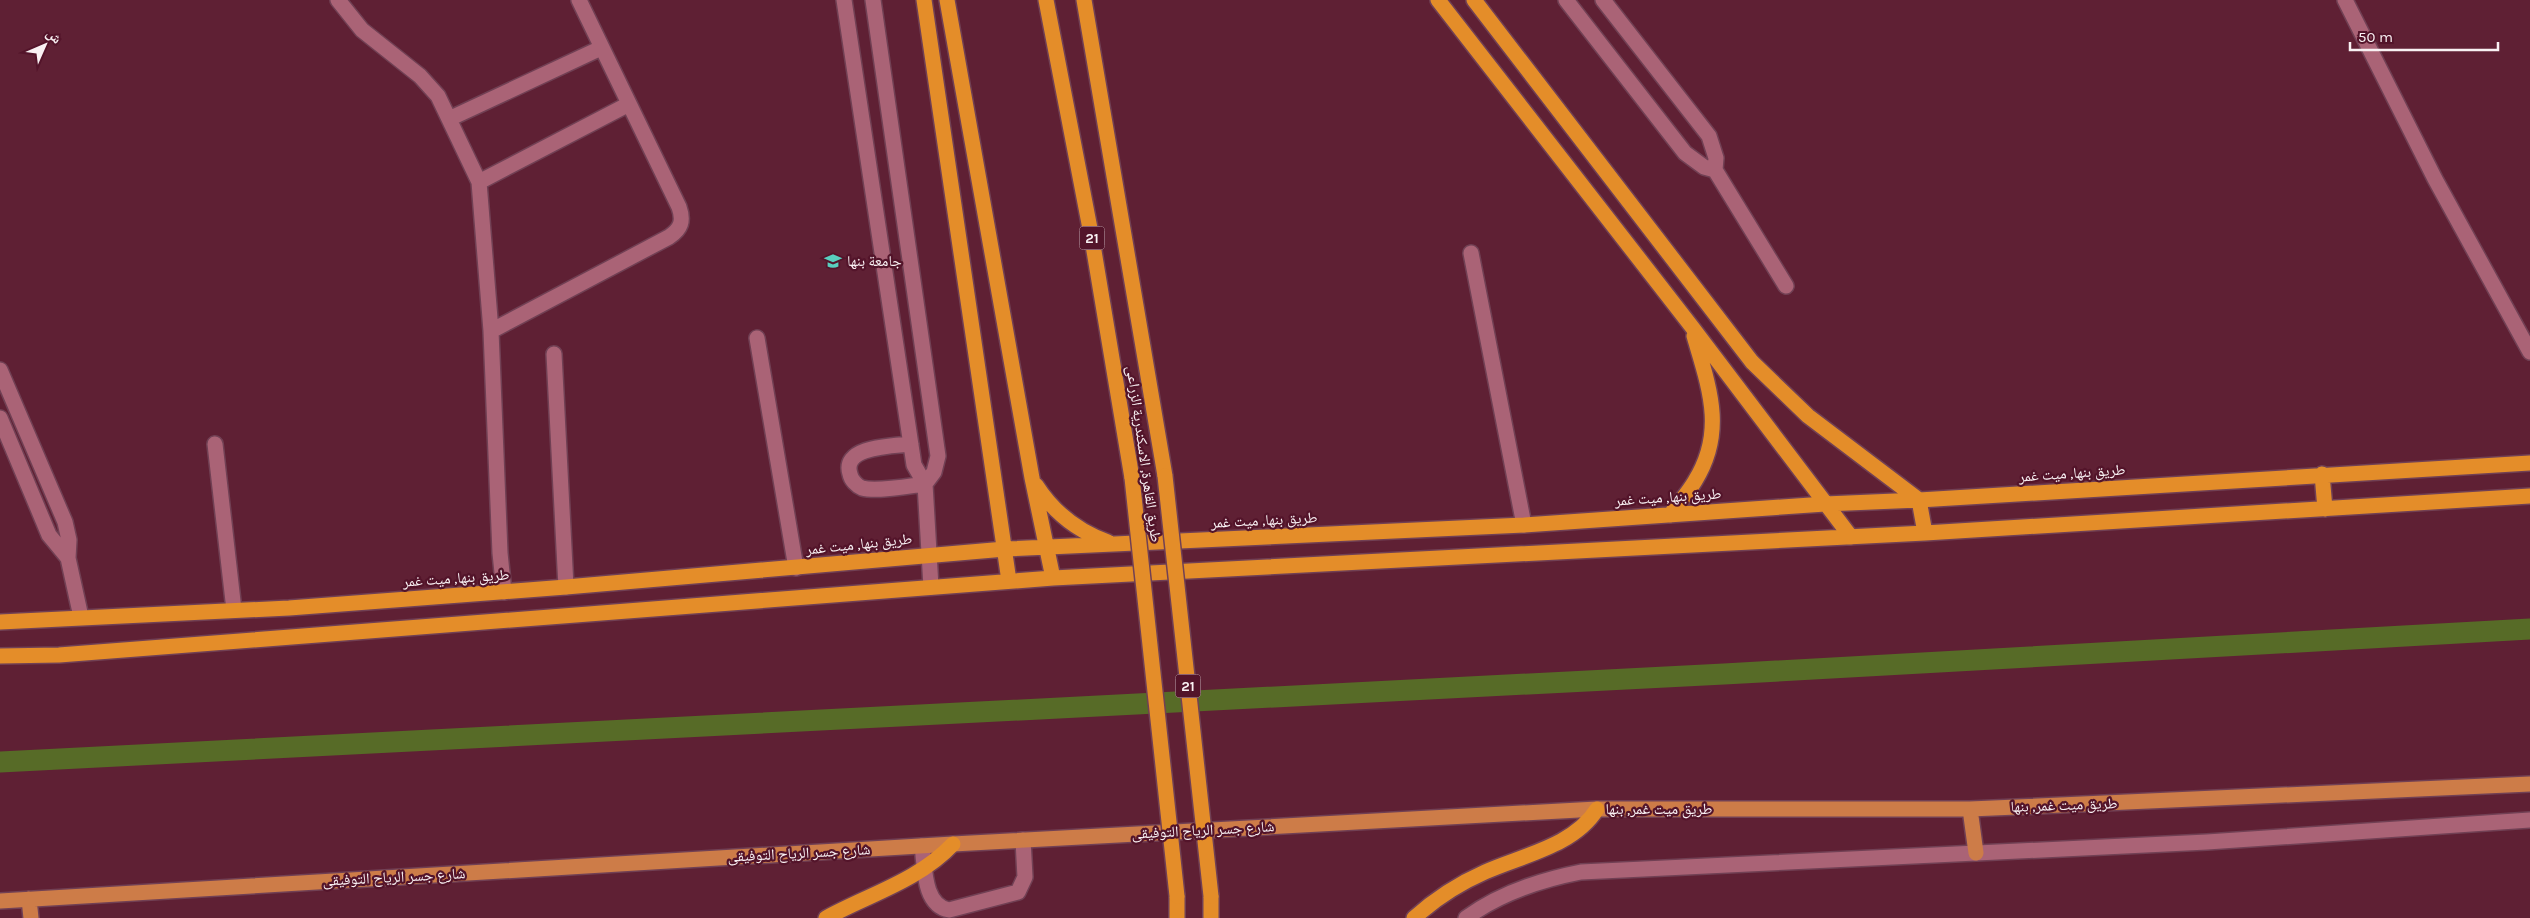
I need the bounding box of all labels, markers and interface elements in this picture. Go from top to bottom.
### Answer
north arrow [20,20,70,70]
scale bar [2350,20,2498,52]
text: ش [43,25,65,48]
text: 50 m [2358,28,2393,46]
road number: 21 [1080,227,1104,250]
school or university icon: جامعة بنها [823,251,843,271]
place label: جامعة بنها [847,252,902,270]
street label: طريق القاهرة, الاسكندرية الزراعى [1122,365,1165,544]
street label: طريق بنها, ميت غمر [2017,460,2126,487]
street label: طريق بنها, ميت غمر [1613,484,1722,511]
street label: طريق بنها, ميت غمر [1209,508,1318,533]
street label: طريق بنها, ميت غمر [804,529,913,560]
street label: طريق بنها, ميت غمر [401,565,510,592]
road number: 21 [1176,674,1200,698]
street label: طريق ميت غمر, بنها [2010,794,2118,817]
street label: طريق ميت غمر, بنها [1606,800,1713,819]
street label: شارع جسر الرياح التوفيقى [1131,817,1275,844]
street label: شارع جسر الرياح التوفيقى [727,840,871,867]
street label: شارع جسر الرياح التوفيقى [322,864,466,891]

